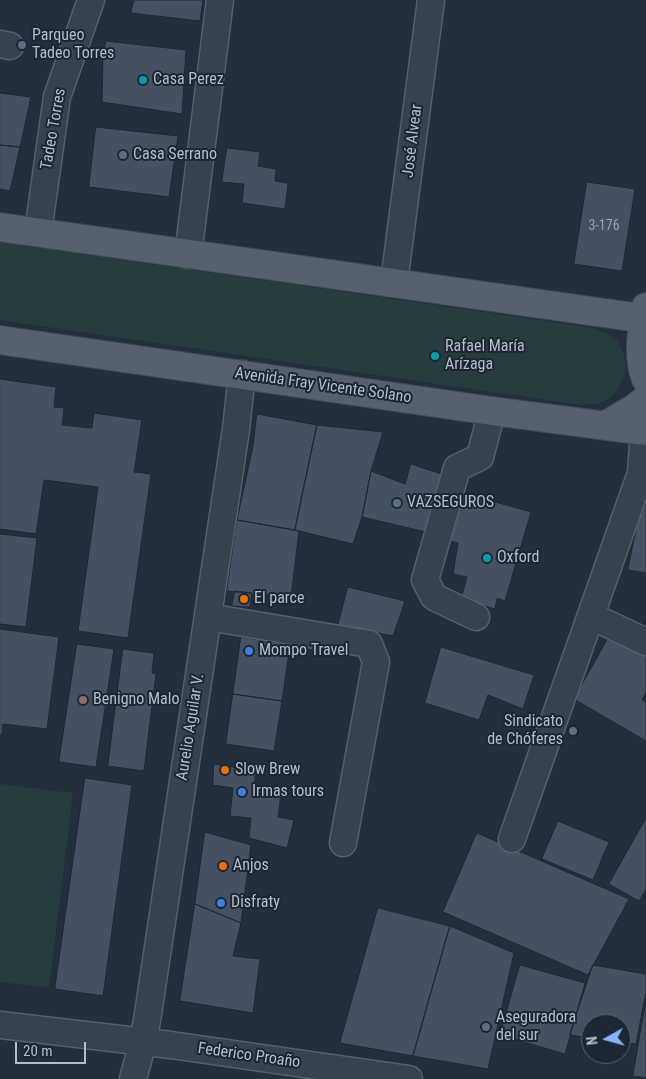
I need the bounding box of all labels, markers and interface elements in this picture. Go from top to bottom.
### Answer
place label: Parqueo Tadeo Torres [32,26,114,64]
marker: Parqueo Tadeo Torres [16,39,28,51]
place label: Casa Perez [153,70,224,90]
marker: Casa Perez [137,74,149,86]
street label: Tadeo Torres [37,87,71,171]
street label: José Alvear [399,103,427,179]
place label: Casa Serrano [133,145,217,165]
marker: Casa Serrano [117,149,129,161]
house number: 3-176 [588,218,620,234]
place label: Rafael María Arízaga [445,337,525,375]
marker: Rafael María Arízaga [429,350,441,362]
street label: Avenida Fray Vicente Solano [233,364,413,408]
place label: VAZSEGUROS [407,493,494,513]
marker: VAZSEGUROS [391,497,403,509]
place label: Oxford [497,548,539,568]
marker: Oxford [481,552,493,564]
place label: El parce [254,589,304,609]
marker: El parce [238,593,250,605]
place label: Mompo Travel [259,641,349,661]
marker: Mompo Travel [243,645,255,657]
street label: Aurelio Aguilar V. [173,672,209,782]
place label: Benigno Malo [93,690,179,710]
marker: Benigno Malo [77,694,89,706]
place label: Sindicato de Chóferes [487,712,563,750]
marker: Sindicato de Chóferes [567,725,579,737]
place label: Slow Brew [235,760,300,780]
marker: Slow Brew [219,764,231,776]
place label: Irmas tours [252,782,324,802]
marker: Irmas tours [236,786,248,798]
place label: Anjos [233,856,269,876]
marker: Anjos [217,860,229,872]
place label: Disfraty [231,893,280,913]
marker: Disfraty [215,897,227,909]
place label: Aseguradora del sur [496,1008,576,1046]
north arrow [581,1014,631,1064]
marker: Aseguradora del sur [480,1021,492,1033]
scale bar [18,1032,89,1064]
text: N [584,1035,601,1046]
street label: Federico Proaño [197,1039,301,1073]
text: 20 m [23,1042,53,1060]

